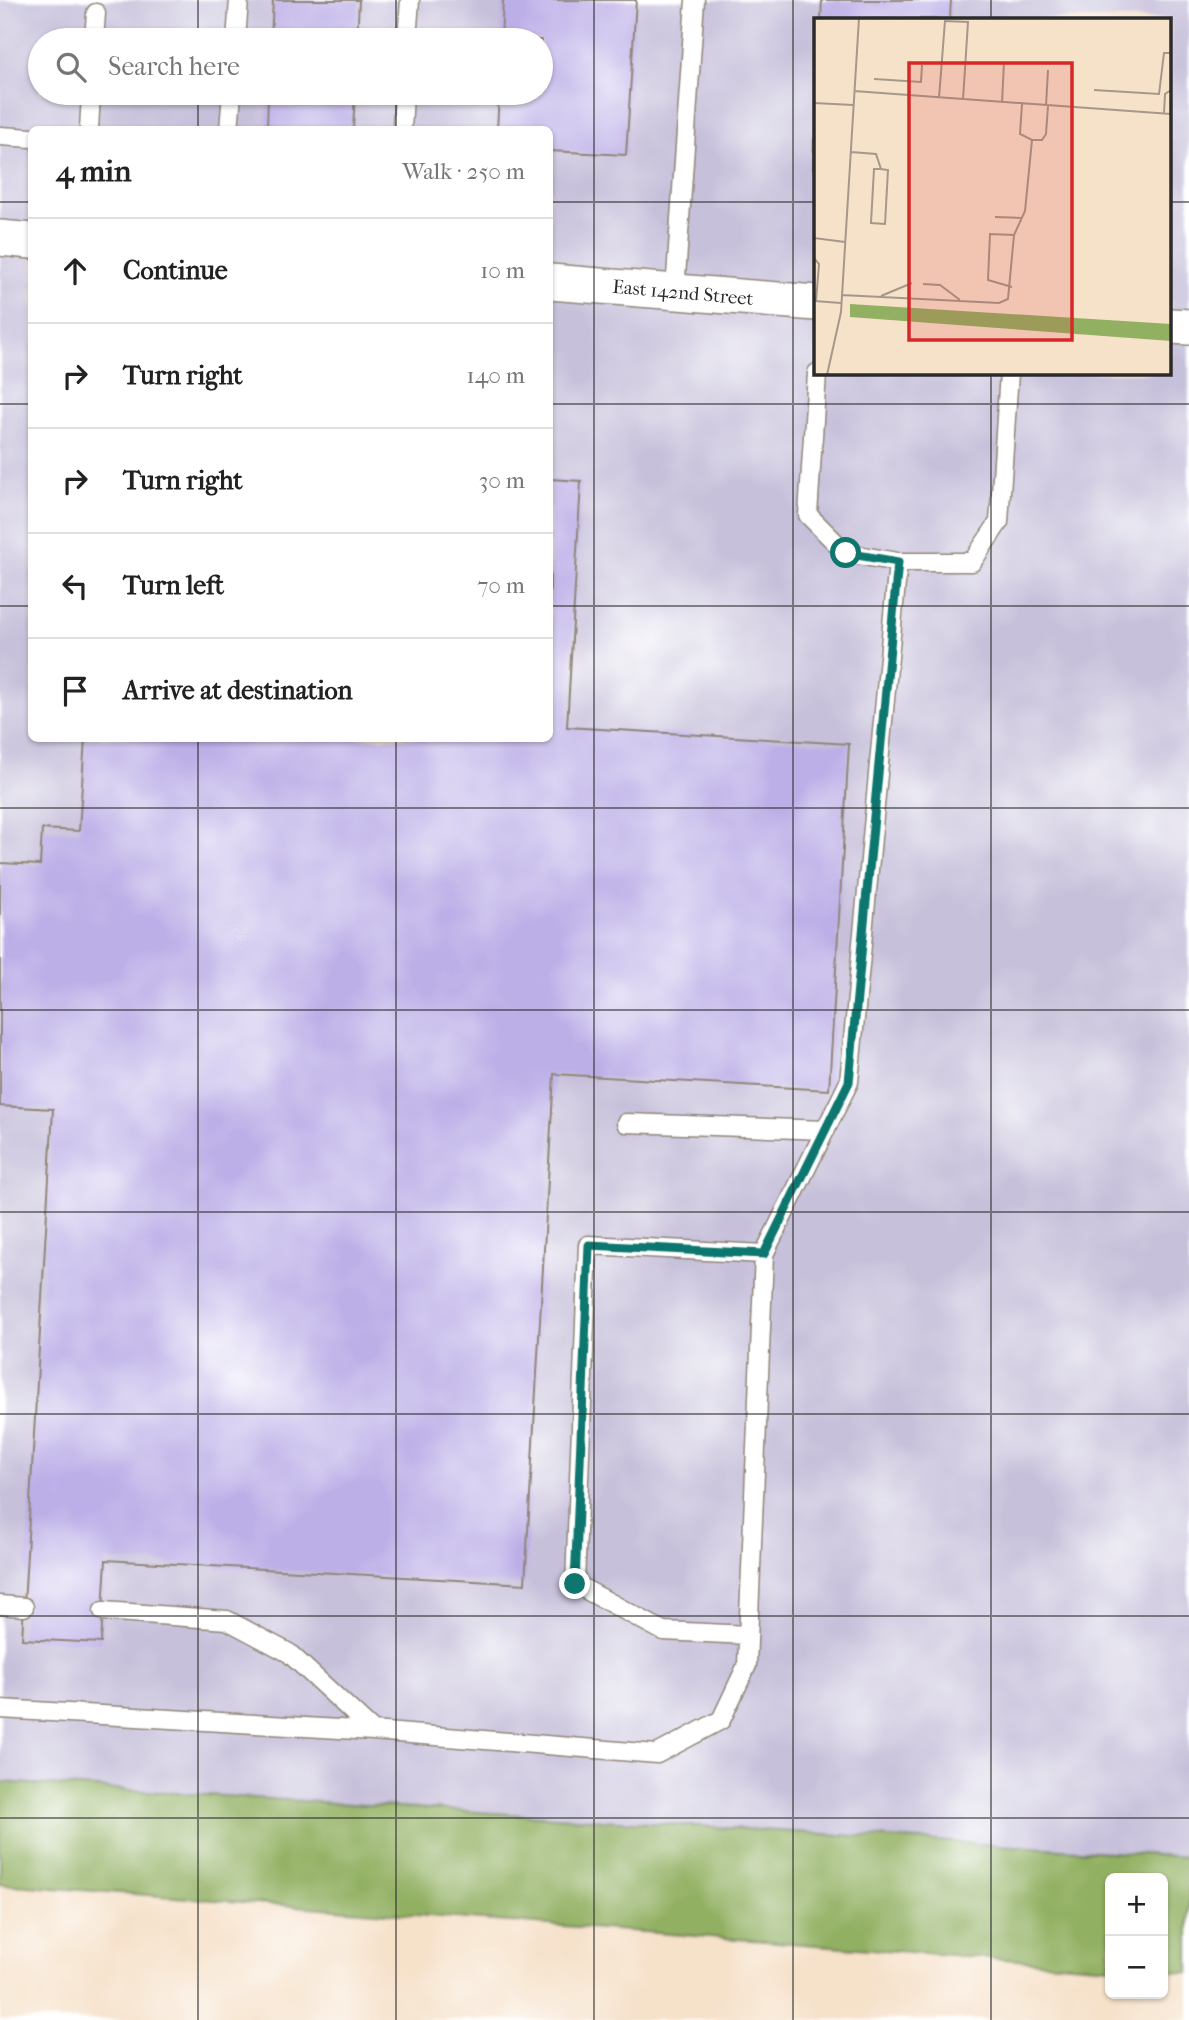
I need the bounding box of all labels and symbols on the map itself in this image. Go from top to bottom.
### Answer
inset map [814,18,1172,374]
street label: East 142nd Street [611,276,755,310]
route start [830,537,861,568]
route end [559,1568,590,1599]

